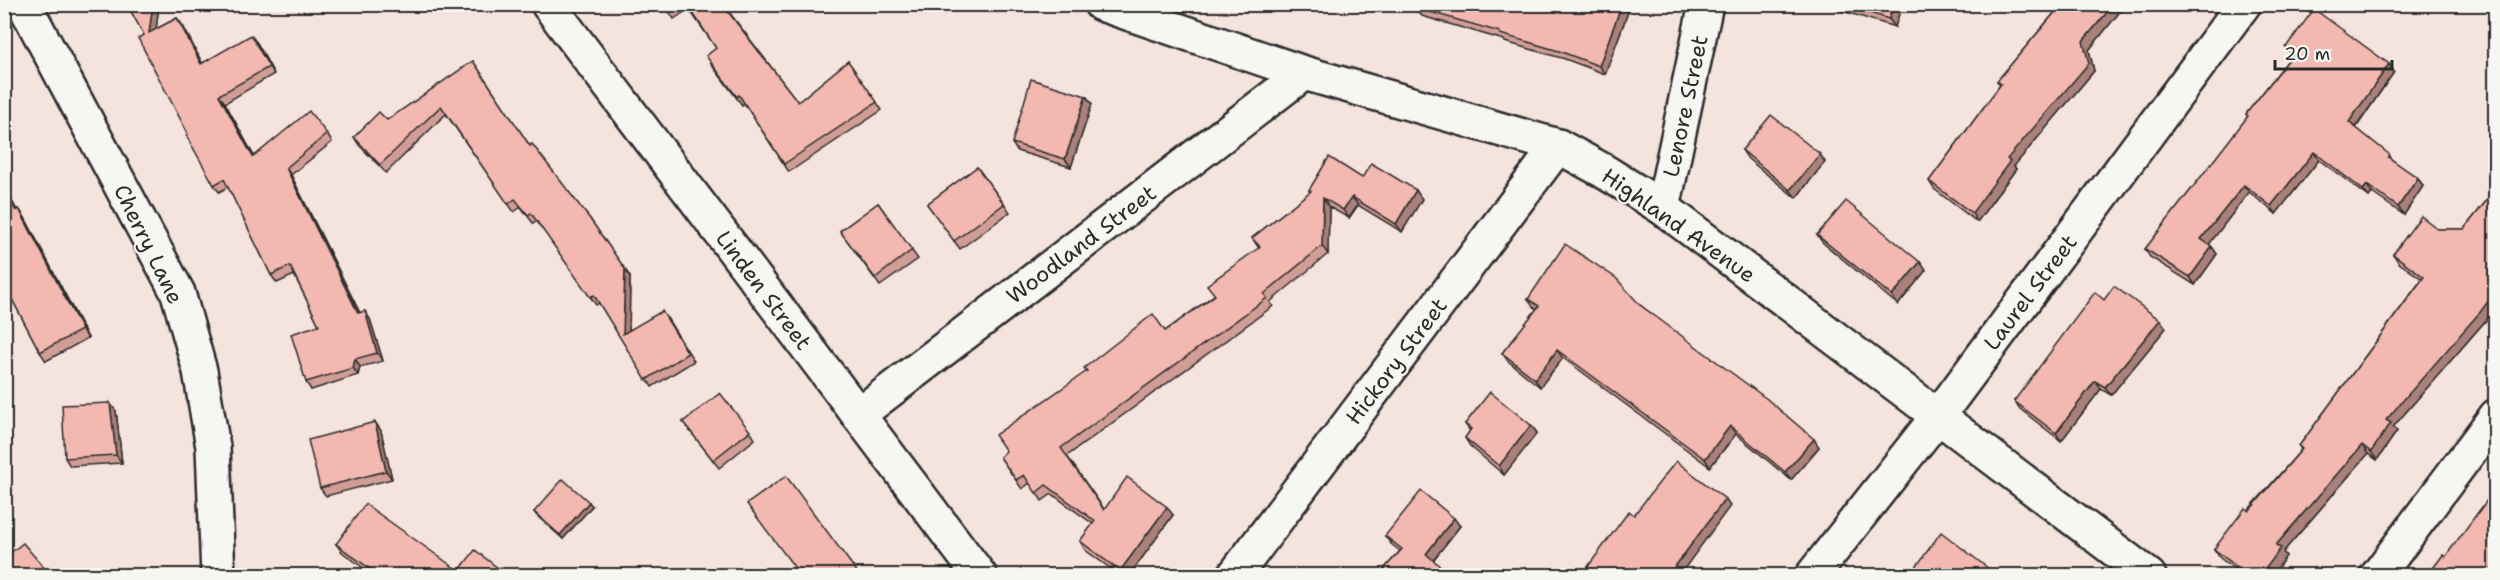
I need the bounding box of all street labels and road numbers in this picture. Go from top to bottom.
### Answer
street label: Lenore Street [1656,33,1715,180]
street label: Highland Avenue [1596,162,1761,289]
street label: Woodland Street [1000,178,1162,310]
street label: Cherry Lane [107,180,190,309]
street label: Linden Street [709,225,818,356]
street label: Laurel Street [1977,228,2084,356]
street label: Hickory Street [1339,292,1454,431]

